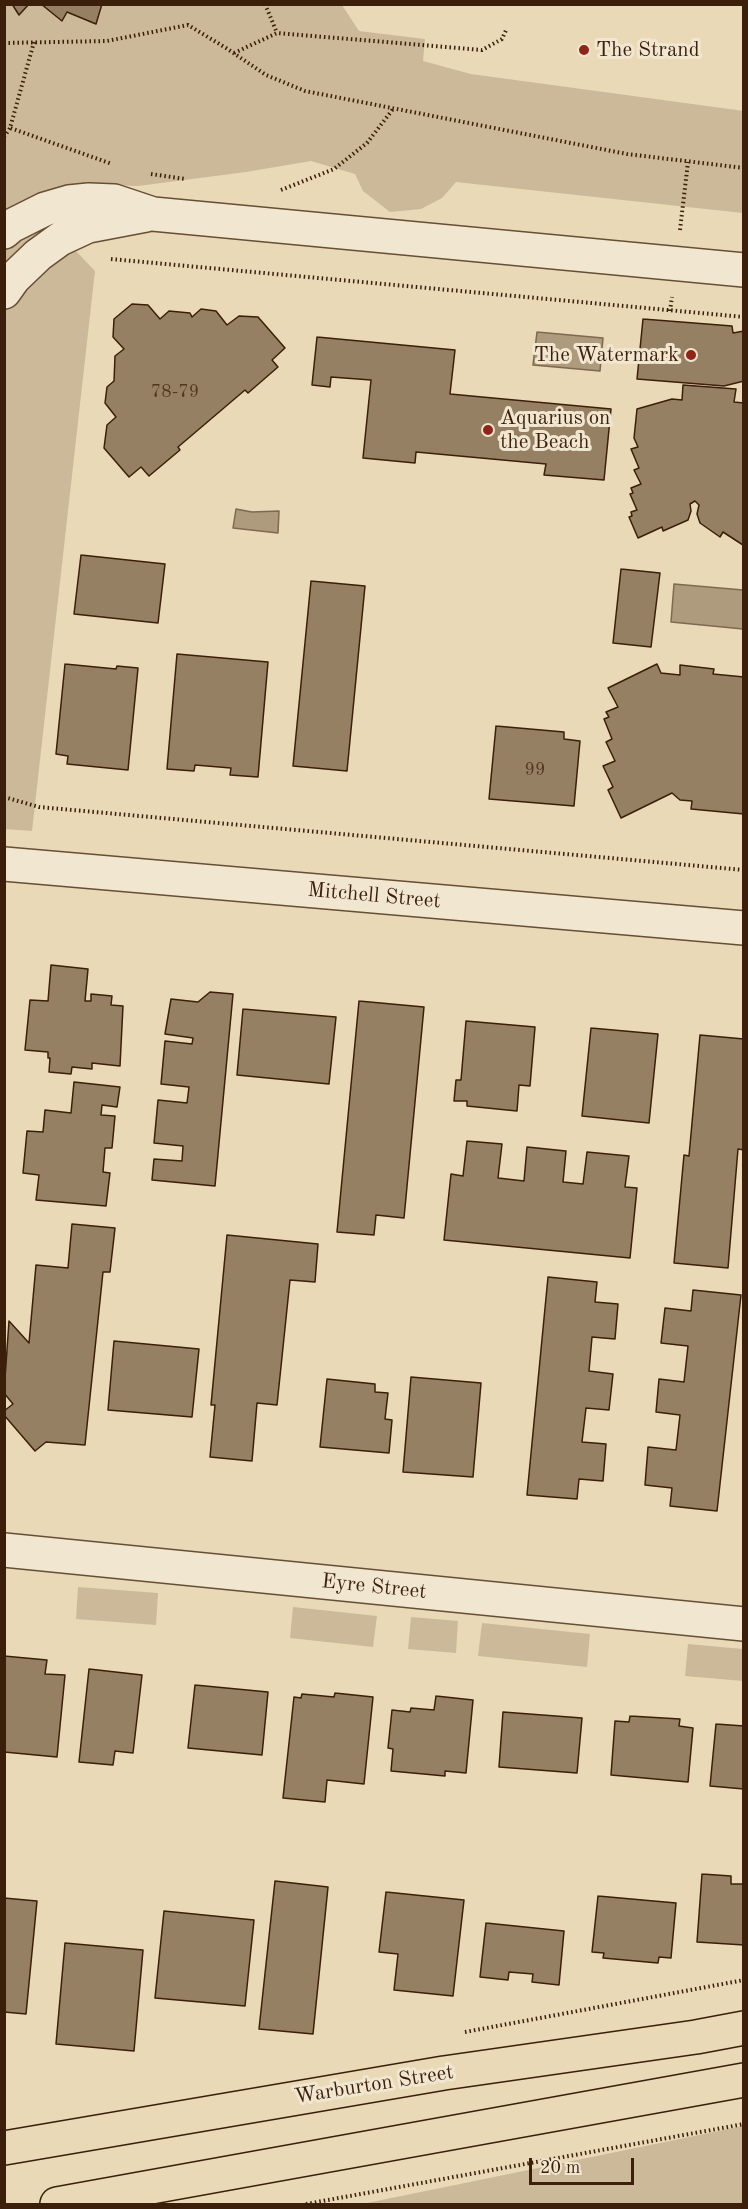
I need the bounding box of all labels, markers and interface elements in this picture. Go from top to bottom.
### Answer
place label: The Strand [596,37,700,63]
marker: The Strand [577,43,591,57]
place label: The Watermark [534,342,679,368]
marker: The Watermark [684,348,698,362]
house number: 78-79 [151,381,199,403]
place label: Aquarius on the Beach [500,405,610,455]
marker: Aquarius on the Beach [481,423,495,437]
house number: 99 [525,759,545,781]
street label: Mitchell Street [306,878,442,914]
street label: Eyre Street [320,1569,428,1605]
street label: Warburton Street [293,2060,455,2110]
scale bar [532,2146,637,2184]
text: 20 m [540,2159,580,2177]

